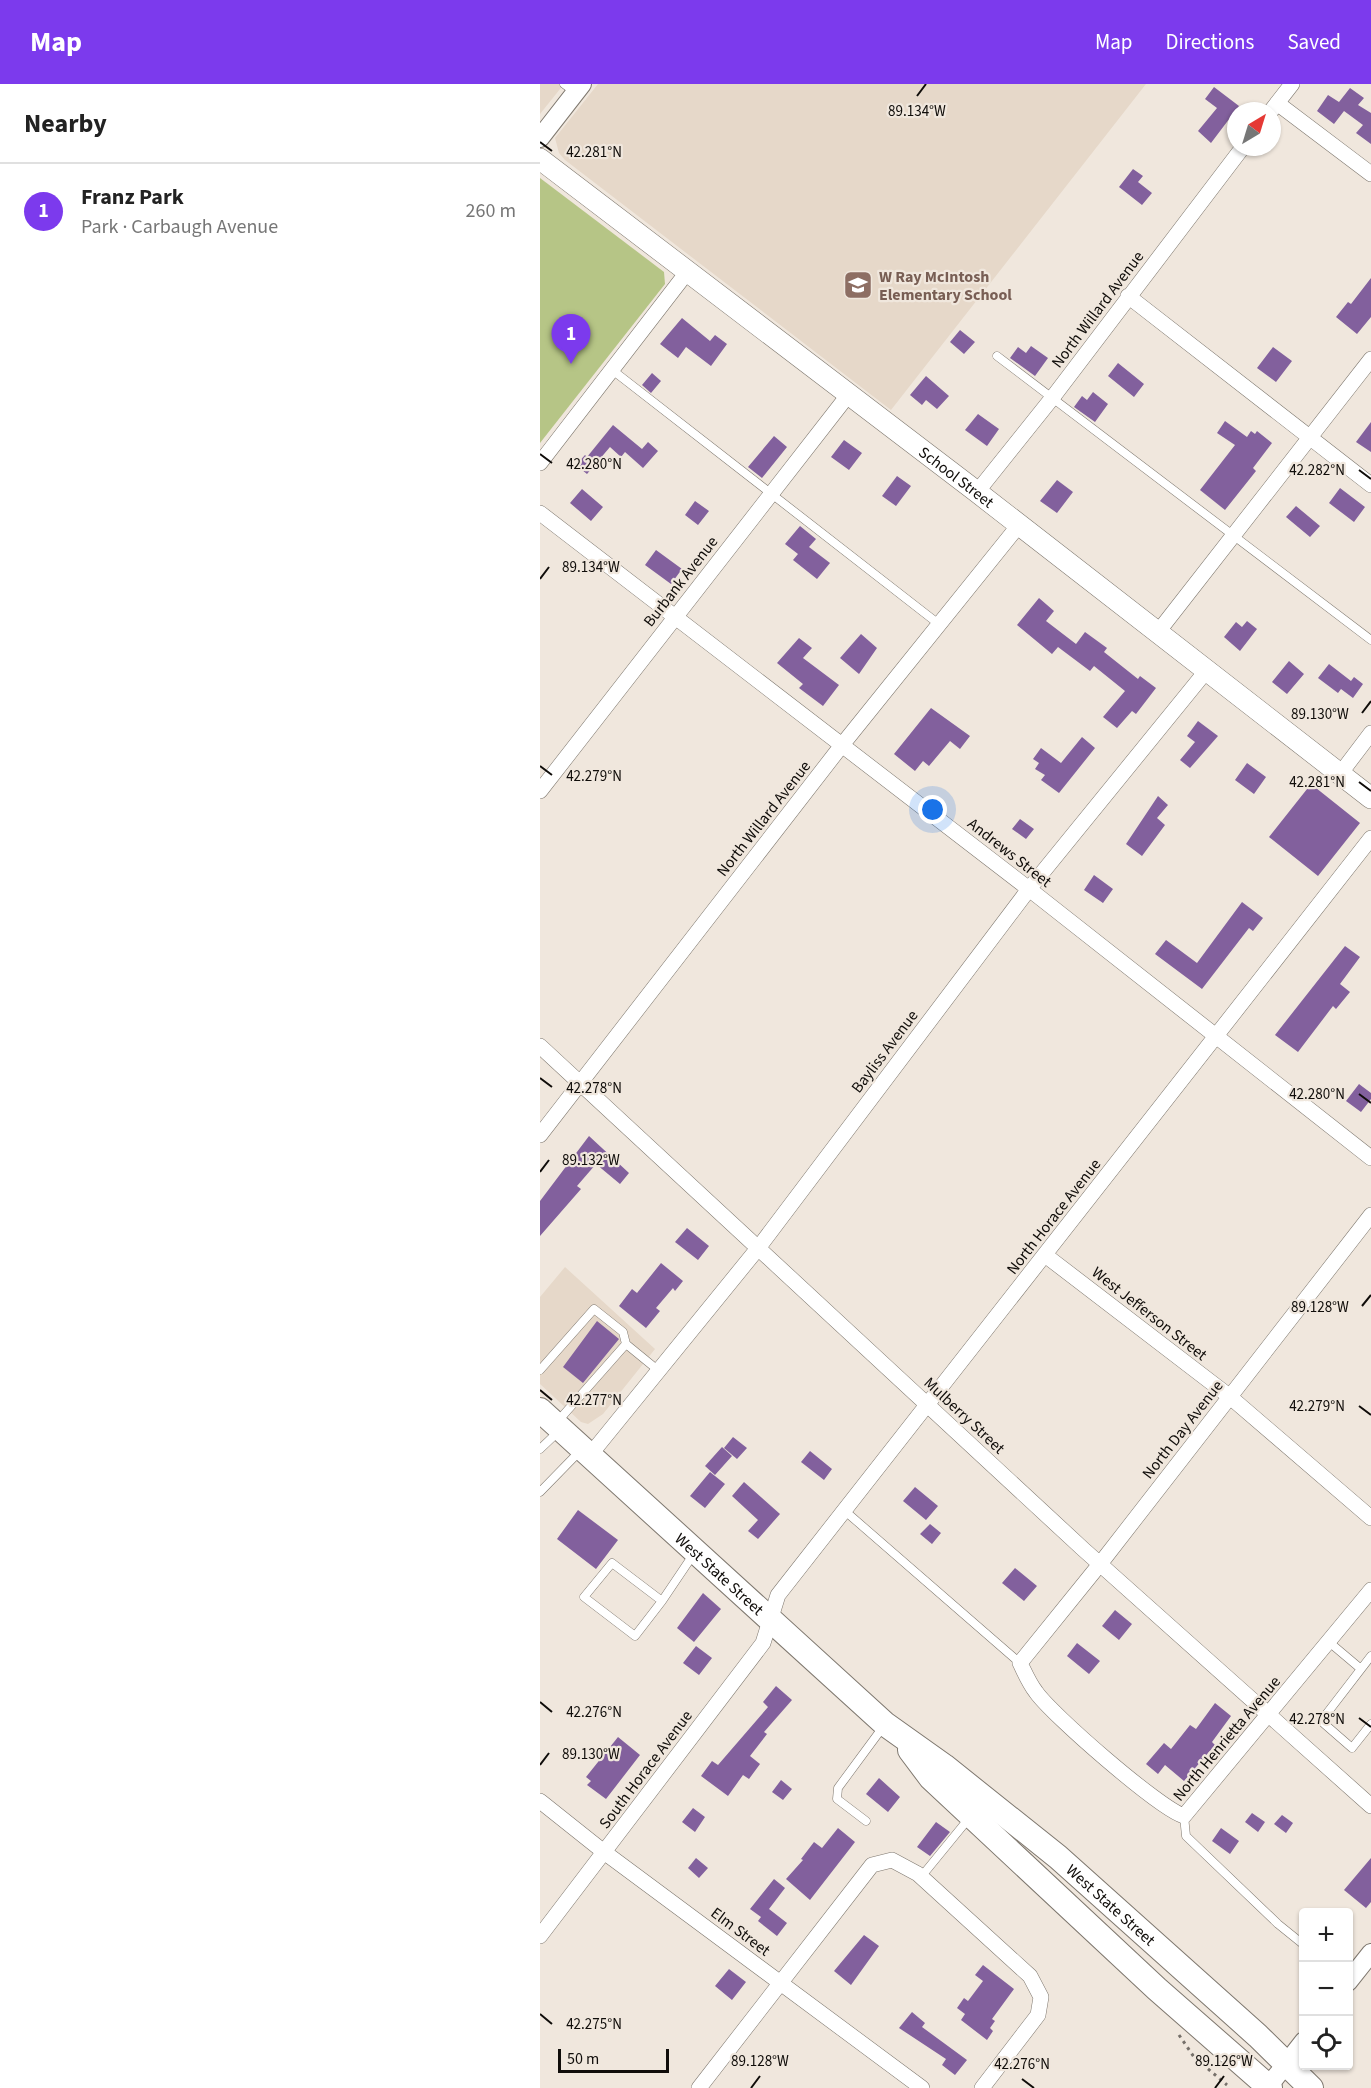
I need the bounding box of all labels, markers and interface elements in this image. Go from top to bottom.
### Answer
text: Map [30,22,82,62]
text: Map [1095,27,1133,57]
text: Directions [1166,27,1254,57]
text: Saved [1287,27,1341,57]
text: 89.134°W [888,101,946,122]
north arrow [1227,102,1281,156]
text: Nearby [24,105,107,142]
text: 42.281°N [566,142,622,163]
text: Franz Park [81,181,184,213]
text: 1 [38,197,49,225]
text: 260 m [466,197,516,225]
text: Park · Carbaugh Avenue [81,213,278,241]
street label: North Willard Avenue [1046,246,1149,373]
place label: W Ray McIntosh Elementary School [879,266,1012,306]
school or university icon: W Ray McIntosh Elementary School [842,269,874,301]
pin: 1 [552,314,591,364]
street label: School Street [914,442,999,514]
text: 42.280°N [566,454,622,475]
text: 42.282°N [1289,460,1345,481]
street label: Burbank Avenue [638,532,723,632]
text: 89.134°W [562,557,620,578]
text: 89.130°W [1291,704,1349,725]
street label: North Willard Avenue [712,756,816,881]
text: 42.279°N [566,766,622,787]
text: 42.281°N [1289,772,1345,793]
your location [918,795,947,824]
street label: Andrews Street [963,813,1057,893]
street label: Bayliss Avenue [846,1005,923,1098]
text: 42.278°N [566,1078,622,1099]
text: 42.280°N [1289,1084,1345,1105]
text: 89.132°W [562,1150,620,1171]
street label: North Horace Avenue [1002,1154,1106,1279]
street label: West Jefferson Street [1087,1262,1212,1366]
text: 89.128°W [1291,1297,1349,1318]
street label: Mulberry Street [919,1372,1010,1459]
street label: North Day Avenue [1137,1376,1228,1484]
text: 42.277°N [566,1390,622,1411]
text: 42.279°N [1289,1396,1345,1417]
street label: West State Street [670,1528,769,1621]
street label: North Henrietta Avenue [1168,1671,1286,1806]
text: 42.276°N [566,1702,622,1723]
street label: South Horace Avenue [594,1706,698,1833]
text: 42.278°N [1289,1709,1345,1730]
text: 89.130°W [562,1744,620,1765]
street label: West State Street [1061,1859,1160,1952]
street label: Elm Street [706,1902,775,1962]
map controls [1299,1908,1353,2070]
button: + [1299,1908,1353,1962]
button: − [1299,1962,1353,2016]
text: 42.275°N [566,2014,622,2035]
button: locate [1299,2016,1353,2070]
scale bar [558,2046,669,2074]
text: 50 m [567,2048,599,2070]
text: 89.128°W [731,2051,789,2072]
text: 89.126°W [1195,2051,1253,2072]
text: 42.276°N [994,2054,1050,2075]

